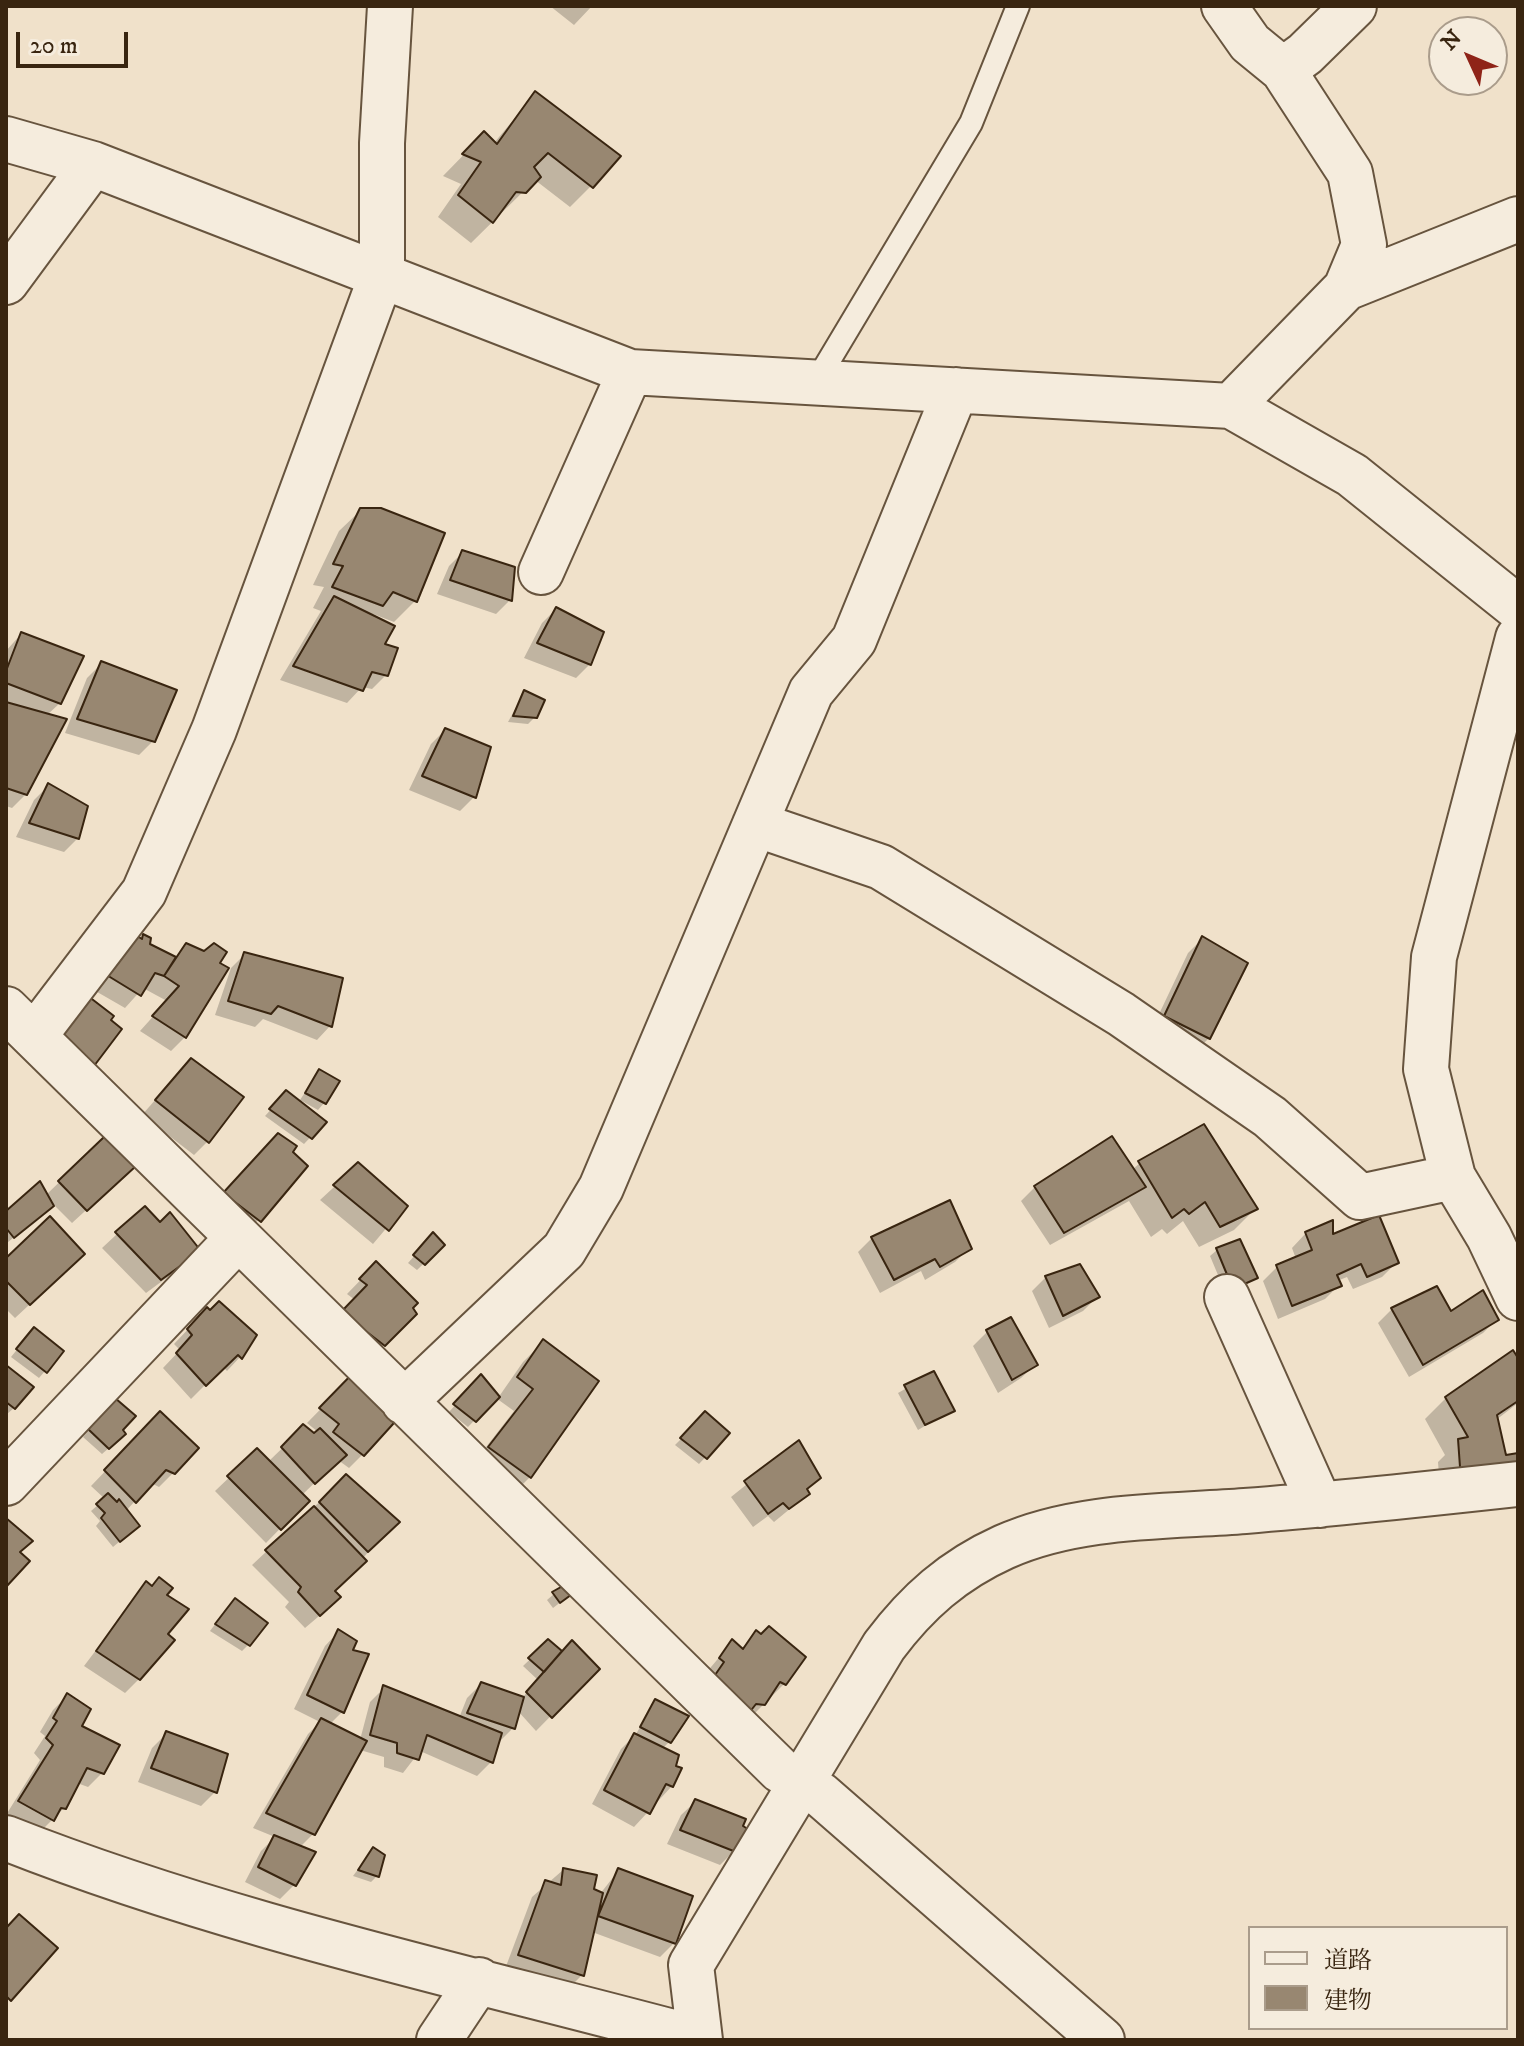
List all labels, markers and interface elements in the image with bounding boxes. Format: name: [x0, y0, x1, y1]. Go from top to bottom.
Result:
scale bar: [20, 16, 132, 66]
north arrow: [1428, 16, 1508, 96]
text: N: [1436, 24, 1468, 56]
text: 20 m: [30, 31, 78, 61]
legend: [1248, 1926, 1508, 2030]
text: 道路: [1324, 1946, 1372, 1976]
text: 建物: [1324, 1986, 1372, 2016]

